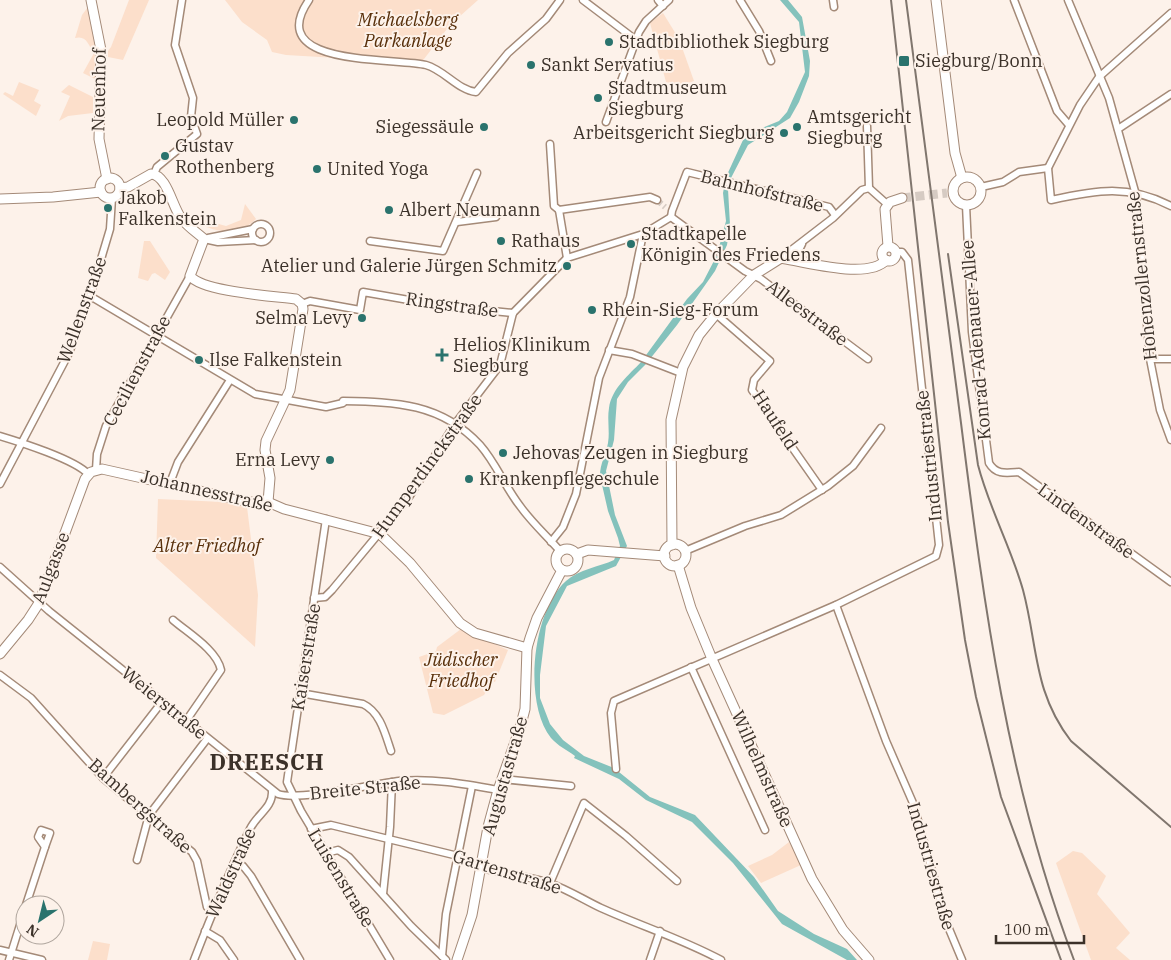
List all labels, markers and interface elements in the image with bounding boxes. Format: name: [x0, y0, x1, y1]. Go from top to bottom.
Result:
park label: Michaelsberg Parkanlage: [357, 8, 459, 52]
place label: Stadtbibliothek Siegburg: [619, 30, 829, 53]
marker: Stadtbibliothek Siegburg: [603, 36, 615, 48]
street label: Neuenhof: [86, 46, 111, 132]
place label: Siegburg/Bonn: [915, 49, 1043, 72]
place label: Sankt Servatius: [541, 53, 674, 76]
marker: Siegburg/Bonn: [897, 54, 911, 68]
marker: Sankt Servatius: [525, 59, 537, 71]
place label: Stadtmuseum Siegburg: [608, 76, 727, 120]
marker: Stadtmuseum Siegburg: [592, 92, 604, 104]
place label: Amtsgericht Siegburg: [807, 105, 911, 149]
place label: Leopold Müller: [156, 108, 284, 131]
marker: Leopold Müller: [288, 114, 300, 126]
place label: Siegessäule: [375, 115, 474, 138]
marker: Siegessäule: [478, 121, 490, 133]
place label: Arbeitsgericht Siegburg: [573, 121, 774, 144]
marker: Amtsgericht Siegburg: [791, 121, 803, 133]
marker: Arbeitsgericht Siegburg: [778, 127, 790, 139]
place label: Gustav Rothenberg: [175, 134, 274, 178]
marker: Gustav Rothenberg: [159, 150, 171, 162]
place label: United Yoga: [327, 157, 429, 180]
marker: United Yoga: [311, 163, 323, 175]
street label: Bahnhofstraße: [698, 164, 826, 217]
place label: Jakob Falkenstein: [118, 186, 217, 230]
street label: Hohenzollernstraße: [1121, 190, 1162, 362]
place label: Albert Neumann: [399, 198, 541, 221]
marker: Jakob Falkenstein: [102, 202, 114, 214]
marker: Albert Neumann: [383, 204, 395, 216]
place label: Stadtkapelle Königin des Friedens: [641, 222, 820, 266]
place label: Rathaus: [511, 229, 580, 252]
marker: Rathaus: [495, 235, 507, 247]
marker: Stadtkapelle Königin des Friedens: [625, 238, 637, 250]
street label: Konrad-Adenauer-Allee: [955, 239, 996, 441]
street label: Wellenstraße: [52, 253, 112, 366]
place label: Atelier und Galerie Jürgen Schmitz: [261, 254, 557, 277]
marker: Atelier und Galerie Jürgen Schmitz: [561, 260, 573, 272]
street label: Alleestraße: [762, 274, 853, 351]
street label: Ringstraße: [404, 287, 500, 322]
place label: Rhein-Sieg-Forum: [602, 298, 759, 321]
marker: Rhein-Sieg-Forum: [586, 304, 598, 316]
place label: Selma Levy: [255, 306, 352, 329]
street label: Cecilienstraße: [98, 311, 175, 430]
marker: Selma Levy: [356, 312, 368, 324]
place label: Helios Klinikum Siegburg: [453, 333, 591, 377]
place label: Ilse Falkenstein: [209, 348, 342, 371]
marker: Helios Klinikum Siegburg: [435, 348, 449, 362]
marker: Ilse Falkenstein: [193, 354, 205, 366]
street label: Haufeld: [748, 385, 803, 454]
street label: Humperdinckstraße: [366, 389, 487, 543]
street label: Industriestraße: [910, 389, 947, 523]
place label: Jehovas Zeugen in Siegburg: [513, 441, 748, 464]
marker: Jehovas Zeugen in Siegburg: [497, 447, 509, 459]
place label: Erna Levy: [235, 448, 320, 471]
marker: Erna Levy: [324, 454, 336, 466]
street label: Johannesstraße: [139, 464, 275, 517]
place label: Krankenpflegeschule: [479, 467, 659, 490]
marker: Krankenpflegeschule: [463, 473, 475, 485]
street label: Lindenstraße: [1033, 478, 1139, 563]
street label: Aulgasse: [26, 529, 75, 607]
park label: Alter Friedhof: [152, 534, 264, 557]
street label: Kaiserstraße: [286, 602, 325, 712]
park label: Jüdischer Friedhof: [423, 648, 499, 692]
street label: Weierstraße: [117, 661, 212, 744]
street label: Wilhelmstraße: [726, 707, 799, 831]
street label: Augustastraße: [477, 714, 533, 838]
district label: DREESCH: [209, 747, 325, 776]
street label: Bambergstraße: [84, 753, 197, 858]
street label: Breite Straße: [308, 770, 422, 805]
street label: Industriestraße: [902, 799, 961, 933]
street label: Waldstraße: [200, 824, 261, 922]
street label: Luisenstraße: [303, 824, 380, 931]
street label: Gartenstraße: [450, 844, 564, 899]
north arrow: [15, 895, 65, 945]
scale bar: [996, 912, 1084, 944]
text: N: [23, 920, 42, 941]
text: 100 m: [1004, 920, 1049, 939]

